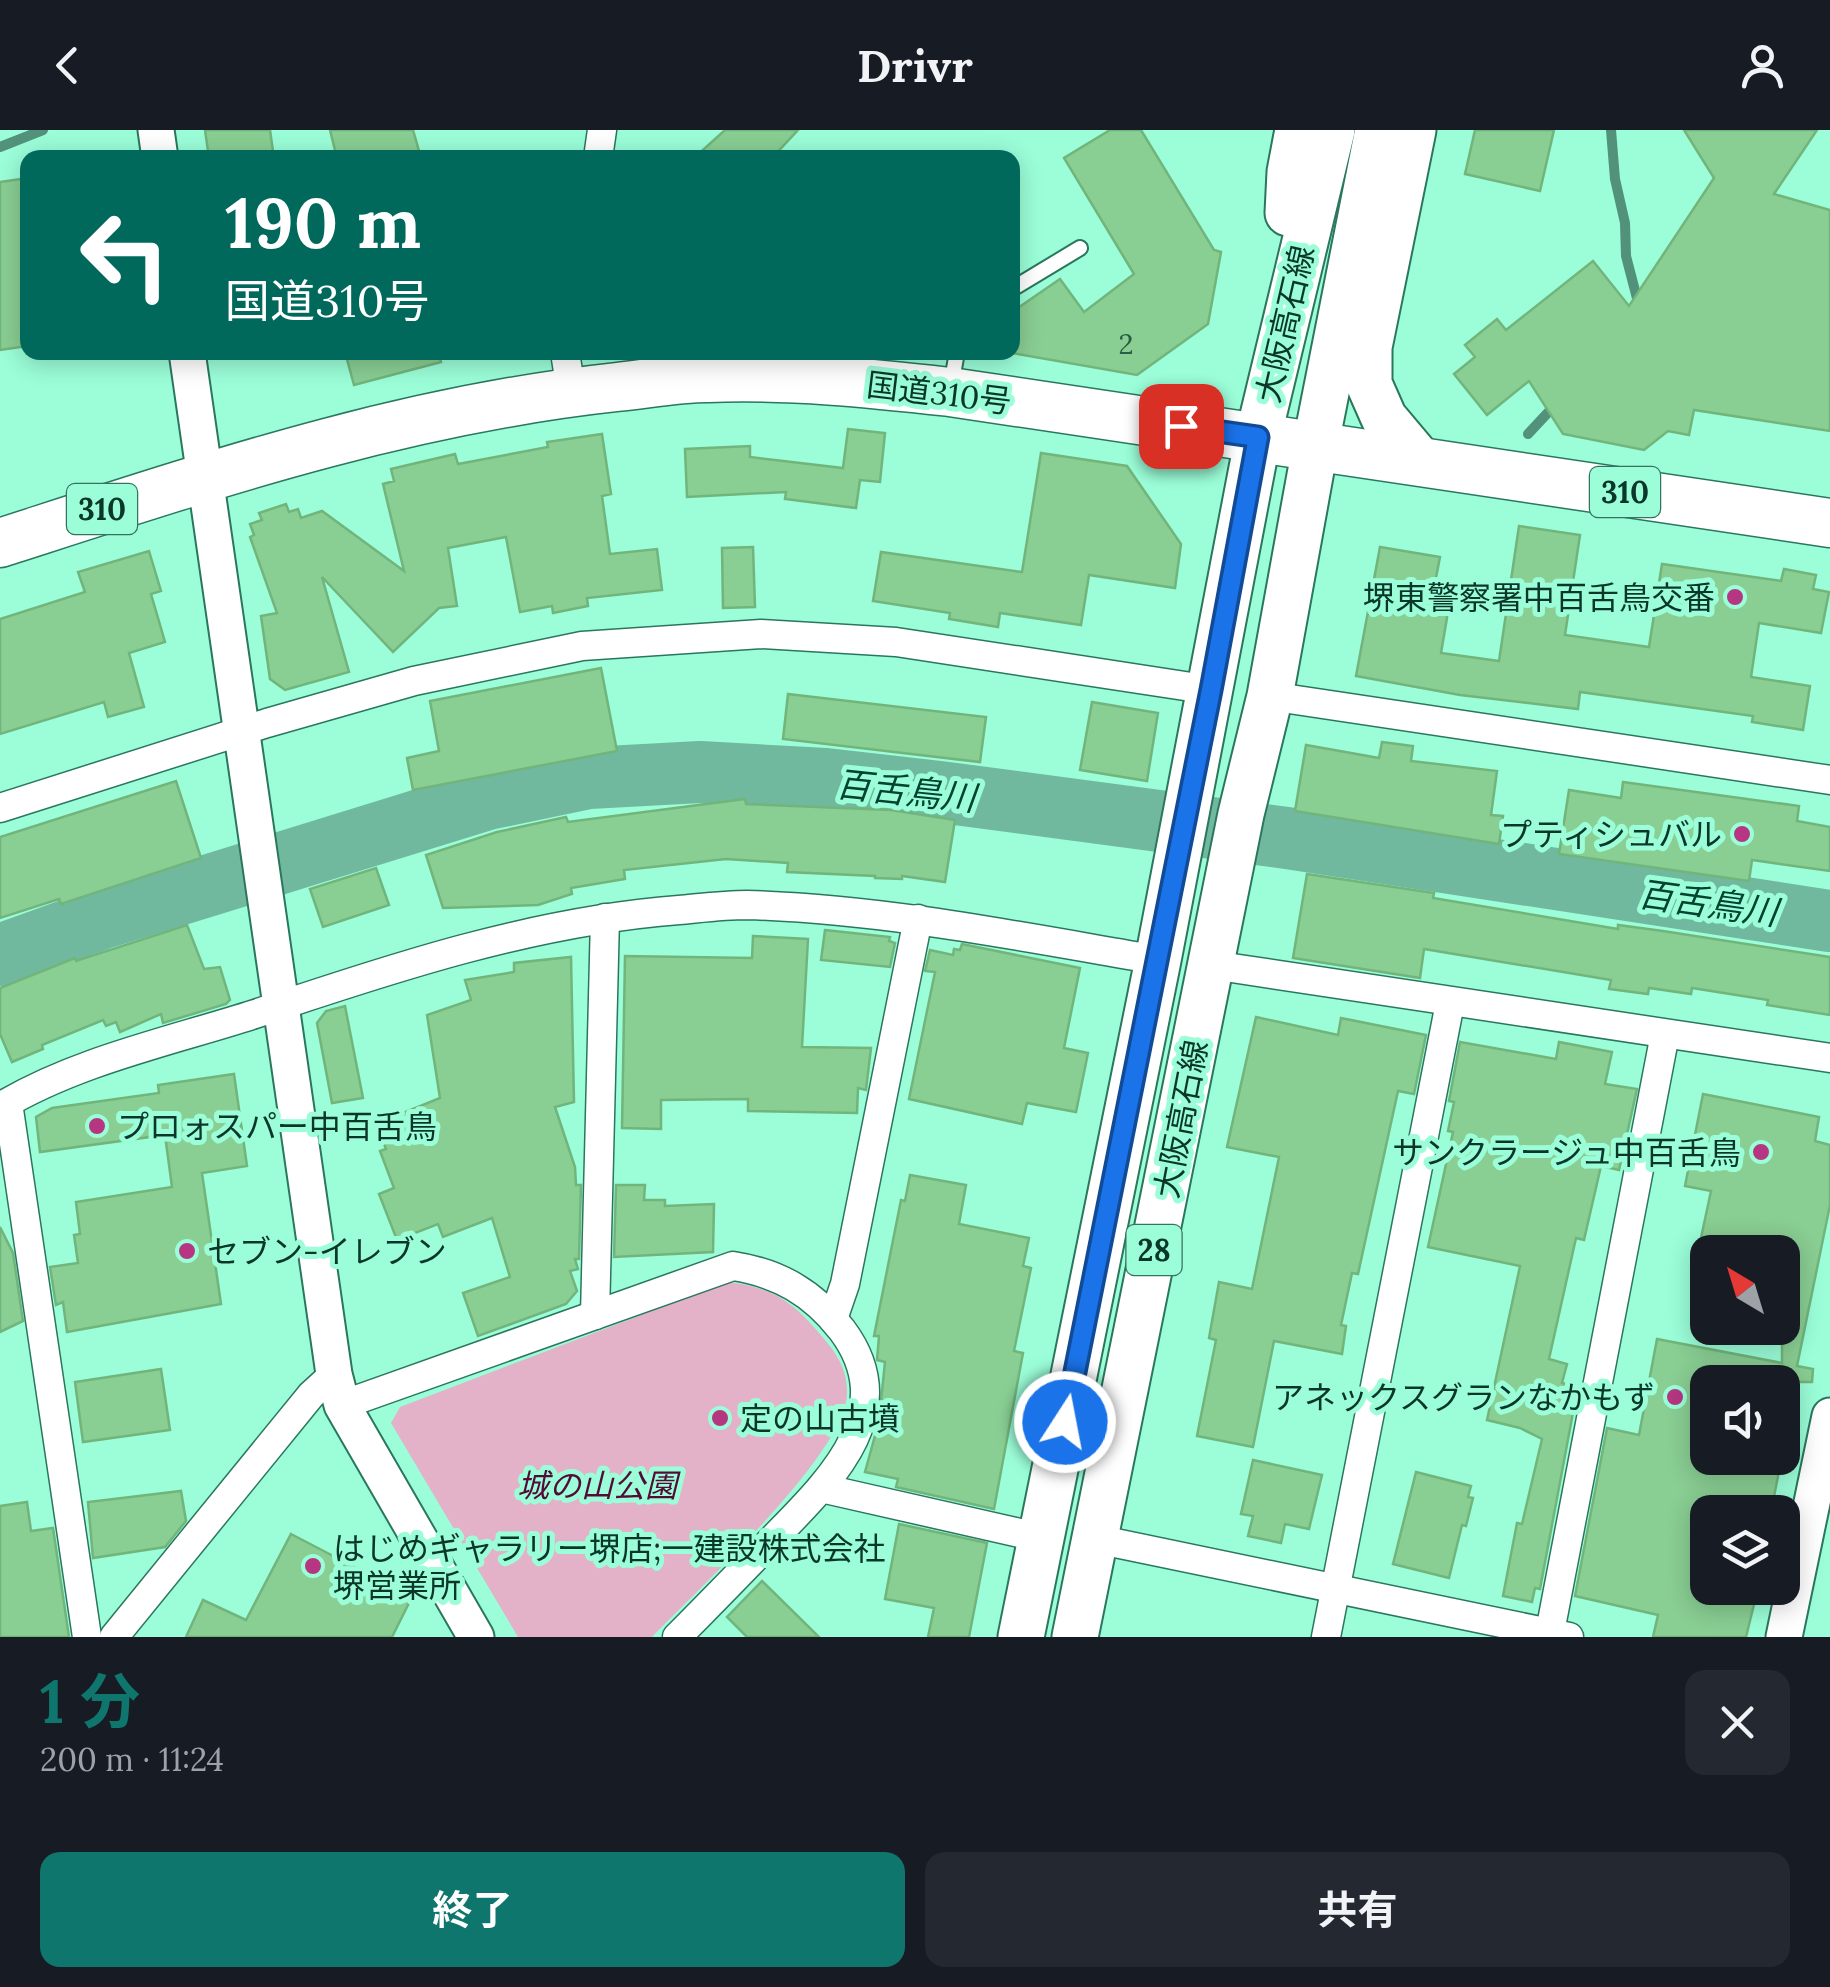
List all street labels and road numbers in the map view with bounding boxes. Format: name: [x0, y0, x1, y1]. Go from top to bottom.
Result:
street label: 大阪高石線: [1247, 241, 1323, 407]
street label: 国道310号: [864, 364, 1014, 422]
road number: 310: [1590, 467, 1660, 517]
road number: 310: [67, 484, 137, 534]
street label: 大阪高石線: [1146, 1037, 1216, 1201]
road number: 28: [1126, 1225, 1182, 1275]

